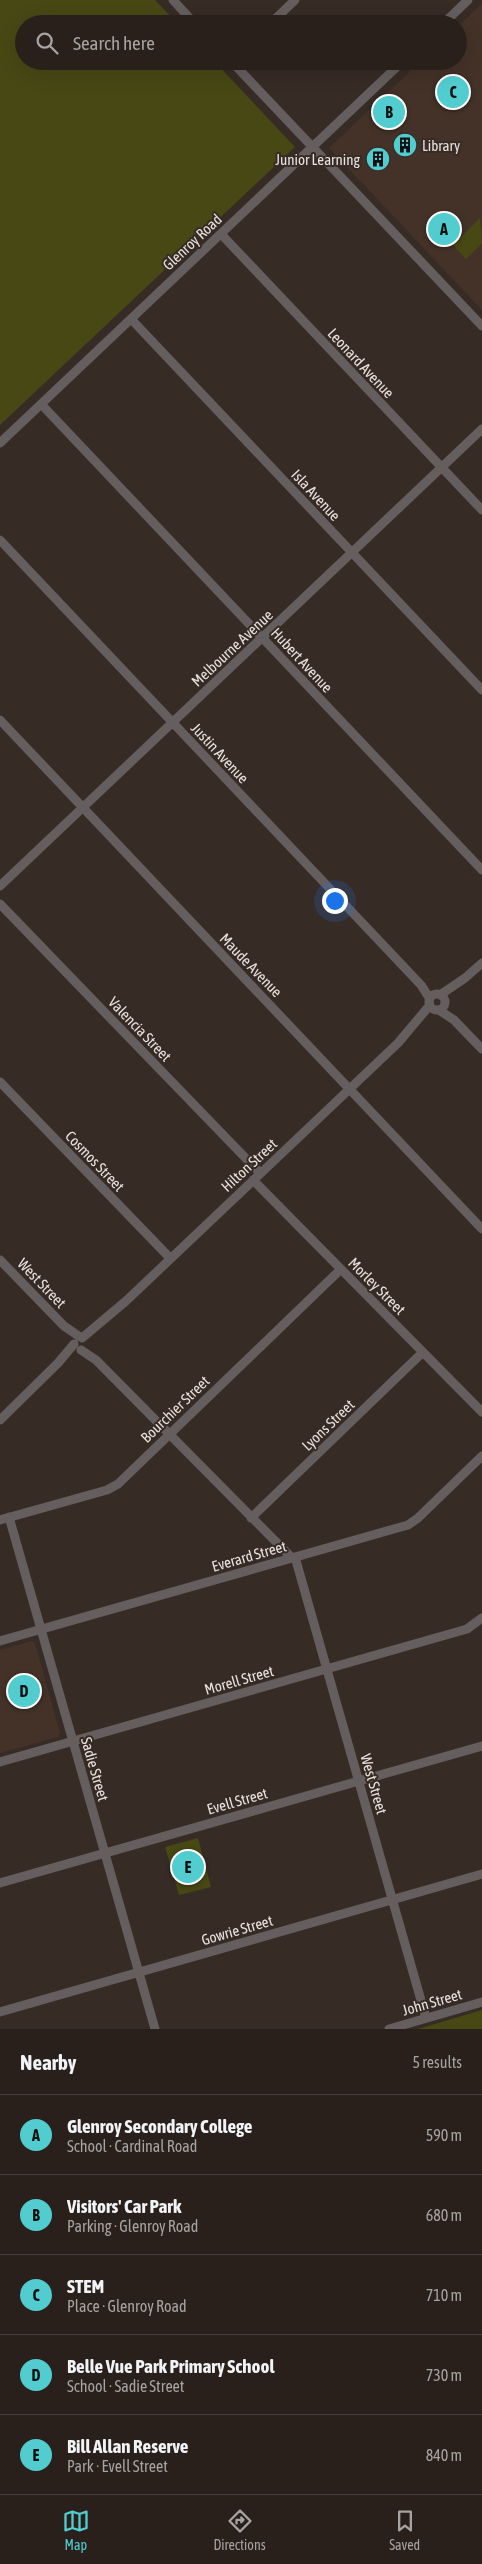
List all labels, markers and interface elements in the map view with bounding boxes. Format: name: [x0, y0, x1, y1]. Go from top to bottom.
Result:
search box: [15, 15, 467, 70]
icon: search: [33, 29, 61, 57]
text: Search here: [73, 32, 155, 54]
pin: C: [437, 73, 469, 111]
pin: B: [373, 93, 405, 131]
building icon: Library: [392, 132, 418, 158]
place label: Library: [422, 137, 460, 154]
building icon: Junior Learning: [365, 146, 391, 172]
place label: Junior Learning: [275, 151, 361, 168]
pin: A: [428, 210, 460, 248]
street label: Glenroy Road: [159, 211, 225, 273]
street label: Leonard Avenue: [324, 325, 398, 401]
street label: Isla Avenue: [288, 466, 344, 524]
street label: Melbourne Avenue: [188, 606, 276, 690]
street label: Hubert Avenue: [268, 624, 336, 696]
street label: Justin Avenue: [188, 719, 252, 787]
your location: [322, 888, 348, 914]
street label: Maude Avenue: [216, 930, 286, 1000]
street label: Valencia Street: [105, 993, 175, 1065]
street label: Cosmos Street: [62, 1127, 128, 1195]
street label: Hilton Street: [218, 1135, 280, 1195]
street label: Morley Street: [345, 1254, 409, 1318]
street label: West Street: [14, 1255, 70, 1311]
street label: Bourchier Street: [137, 1372, 213, 1446]
street label: Lyons Street: [298, 1396, 358, 1454]
street label: Everard Street: [210, 1537, 288, 1575]
street label: Morell Street: [202, 1662, 276, 1698]
pin: D: [8, 1672, 40, 1710]
street label: Sadie Street: [78, 1735, 112, 1803]
street label: West Street: [357, 1752, 391, 1816]
street label: Evell Street: [205, 1784, 269, 1818]
pin: E: [172, 1848, 204, 1886]
street label: Gowrie Street: [199, 1912, 275, 1948]
street label: John Street: [400, 1985, 464, 2019]
text: Nearby: [20, 2050, 76, 2074]
text: 5 results: [412, 2053, 462, 2071]
text: Glenroy Secondary College: [67, 2115, 253, 2137]
text: A: [32, 2126, 40, 2144]
text: 590 m: [426, 2126, 462, 2144]
text: School · Cardinal Road: [67, 2137, 197, 2155]
text: Visitors' Car Park: [67, 2195, 181, 2217]
text: B: [32, 2206, 40, 2224]
text: 680 m: [426, 2206, 462, 2224]
text: Parking · Glenroy Road: [67, 2217, 198, 2235]
text: STEM: [67, 2275, 104, 2297]
text: C: [32, 2286, 40, 2304]
text: 710 m: [426, 2286, 462, 2304]
text: Place · Glenroy Road: [67, 2297, 187, 2315]
text: Belle Vue Park Primary School: [67, 2355, 274, 2377]
text: D: [32, 2366, 40, 2384]
text: 730 m: [426, 2366, 462, 2384]
text: School · Sadie Street: [67, 2377, 184, 2395]
text: Bill Allan Reserve: [67, 2435, 188, 2457]
text: E: [33, 2446, 39, 2464]
text: 840 m: [426, 2446, 462, 2464]
text: Park · Evell Street: [67, 2457, 168, 2475]
tab: Map: [62, 2507, 90, 2553]
tab: Directions: [213, 2507, 266, 2553]
tab: Saved: [389, 2507, 420, 2553]

